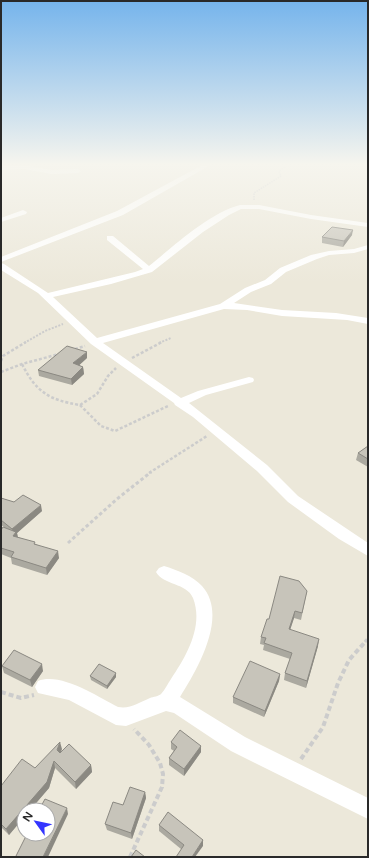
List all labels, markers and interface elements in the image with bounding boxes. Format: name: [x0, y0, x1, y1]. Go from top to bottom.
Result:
north arrow: [16, 802, 56, 842]
text: N: [20, 810, 36, 824]

